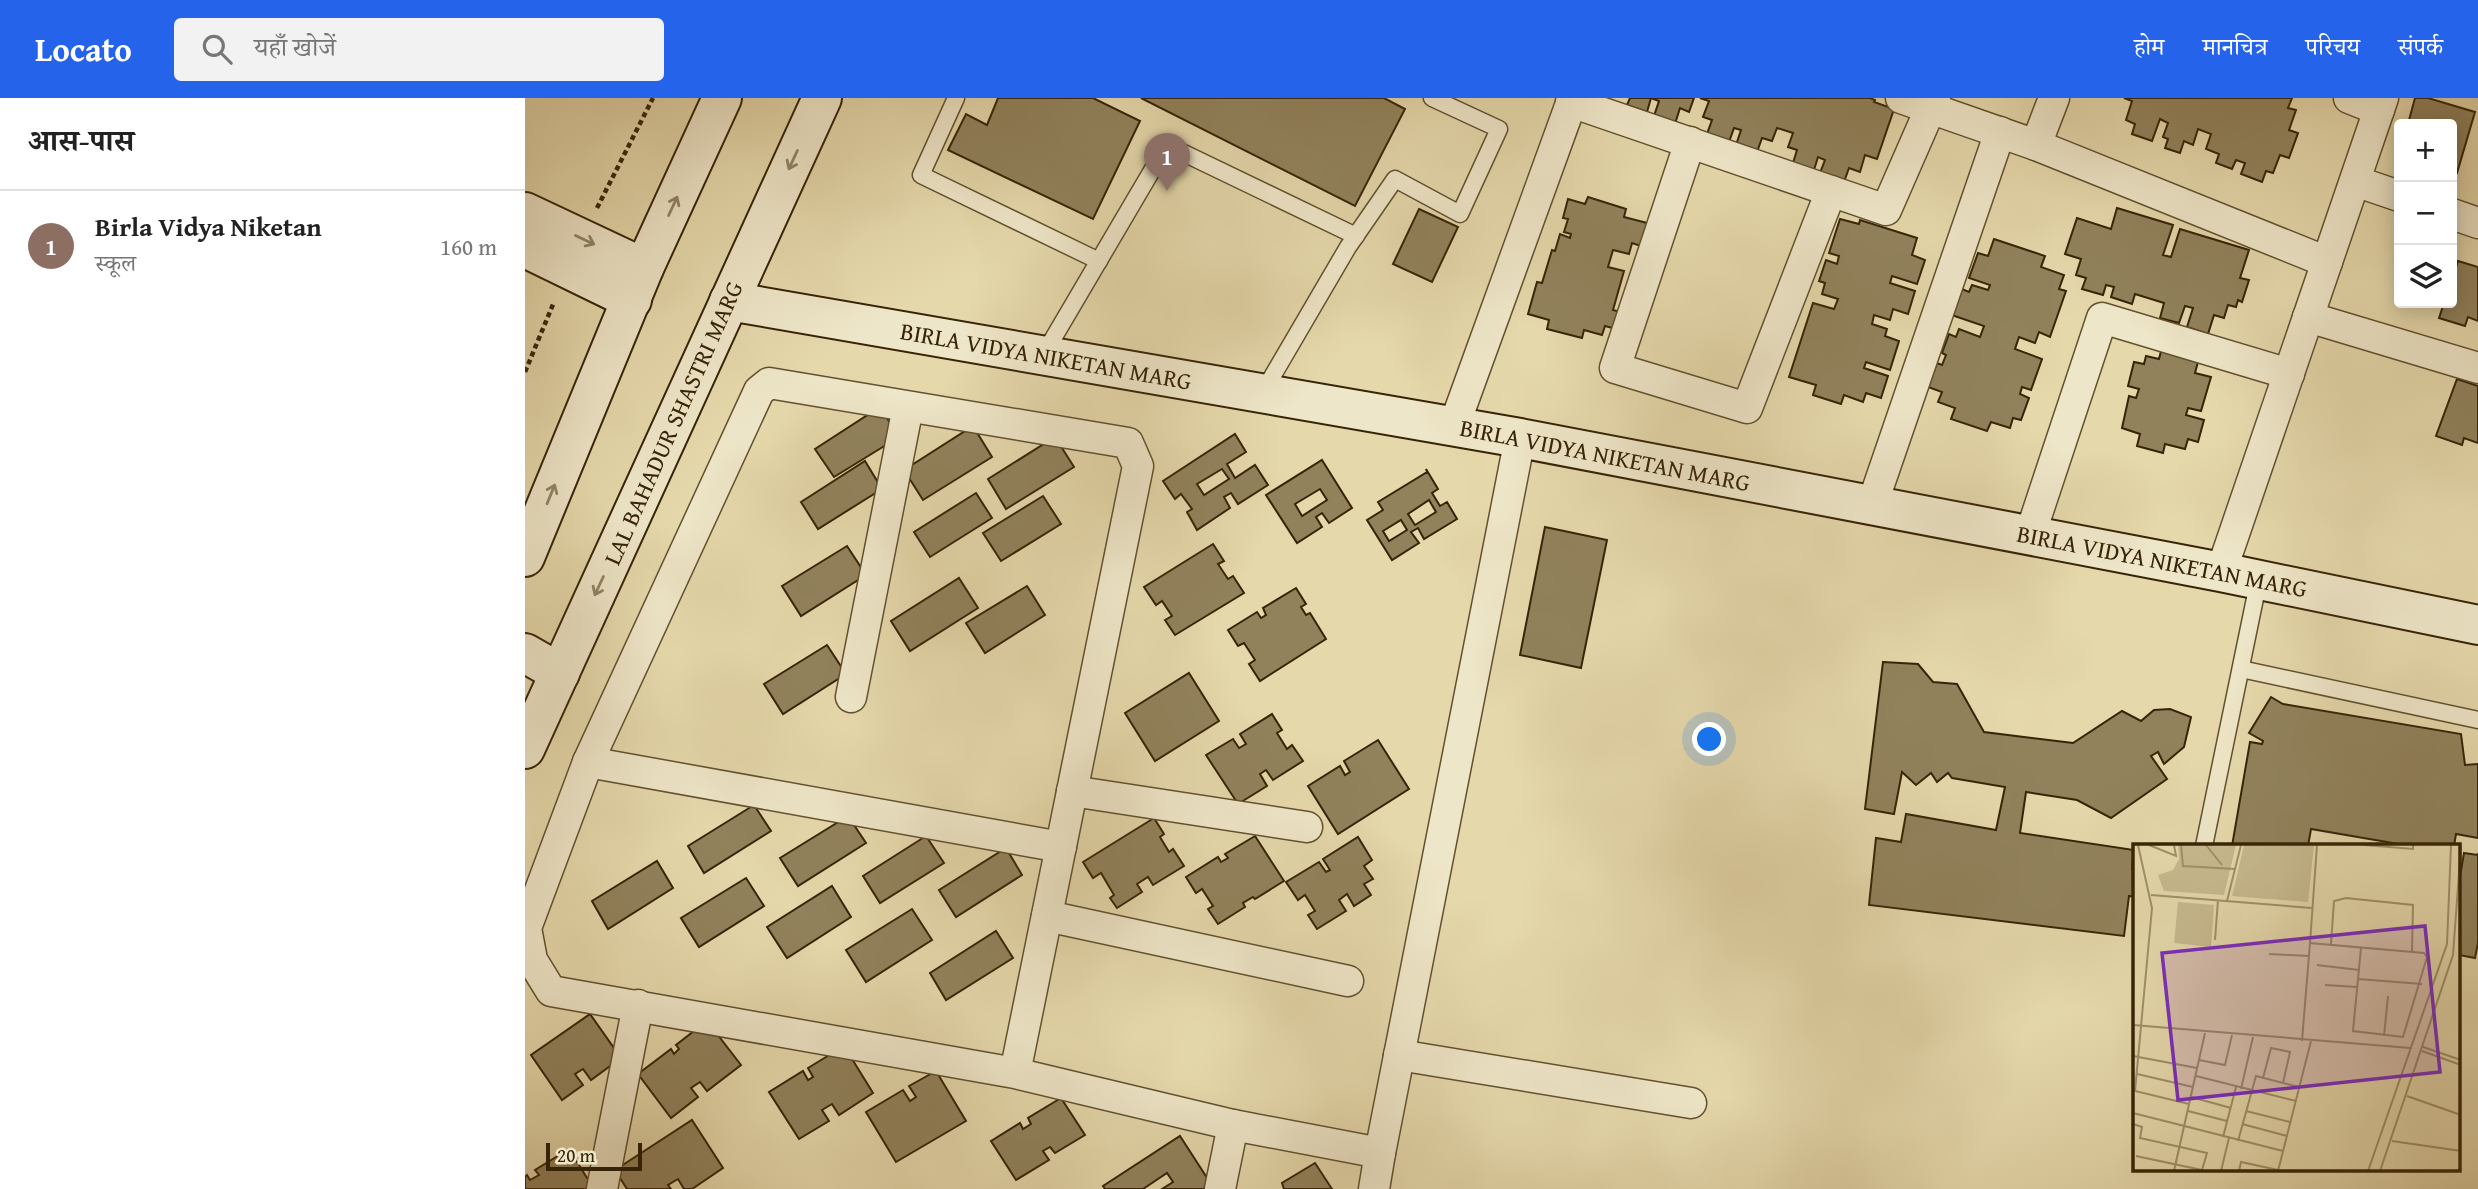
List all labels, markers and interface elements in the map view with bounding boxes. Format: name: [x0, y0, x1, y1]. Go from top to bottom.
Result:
search box: [174, 18, 664, 81]
text: Locato: [35, 25, 132, 73]
text: यहाँ खोजें: [254, 27, 336, 66]
text: होम: [2134, 29, 2164, 64]
text: मानचित्र: [2202, 29, 2268, 64]
text: परिचय: [2306, 29, 2360, 64]
text: संपर्क: [2398, 29, 2443, 64]
icon: search: [198, 30, 236, 68]
text: आस-पास: [28, 118, 134, 162]
map controls: [2394, 119, 2457, 308]
button: +: [2394, 119, 2457, 182]
pin: 1: [1144, 133, 1190, 191]
one-way arrow: [786, 149, 799, 170]
button: −: [2394, 182, 2457, 245]
one-way arrow: [667, 196, 680, 217]
text: Birla Vidya Niketan: [95, 207, 322, 246]
text: 1: [45, 230, 57, 263]
text: 160 m: [440, 230, 497, 263]
one-way arrow: [574, 233, 595, 247]
button: layers: [2394, 245, 2457, 308]
text: स्कूल: [95, 246, 136, 279]
street label: LAL BAHADUR SHASTRI MARG: [594, 275, 752, 571]
street label: BIRLA VIDYA NIKETAN MARG: [898, 313, 1194, 399]
street label: BIRLA VIDYA NIKETAN MARG: [1457, 410, 1753, 500]
one-way arrow: [545, 483, 558, 505]
street label: BIRLA VIDYA NIKETAN MARG: [2014, 516, 2310, 606]
one-way arrow: [592, 575, 605, 596]
your location: [1692, 722, 1726, 756]
inset map: [2133, 844, 2461, 1172]
scale bar: [546, 1140, 642, 1172]
text: 20 m: [557, 1141, 595, 1169]

